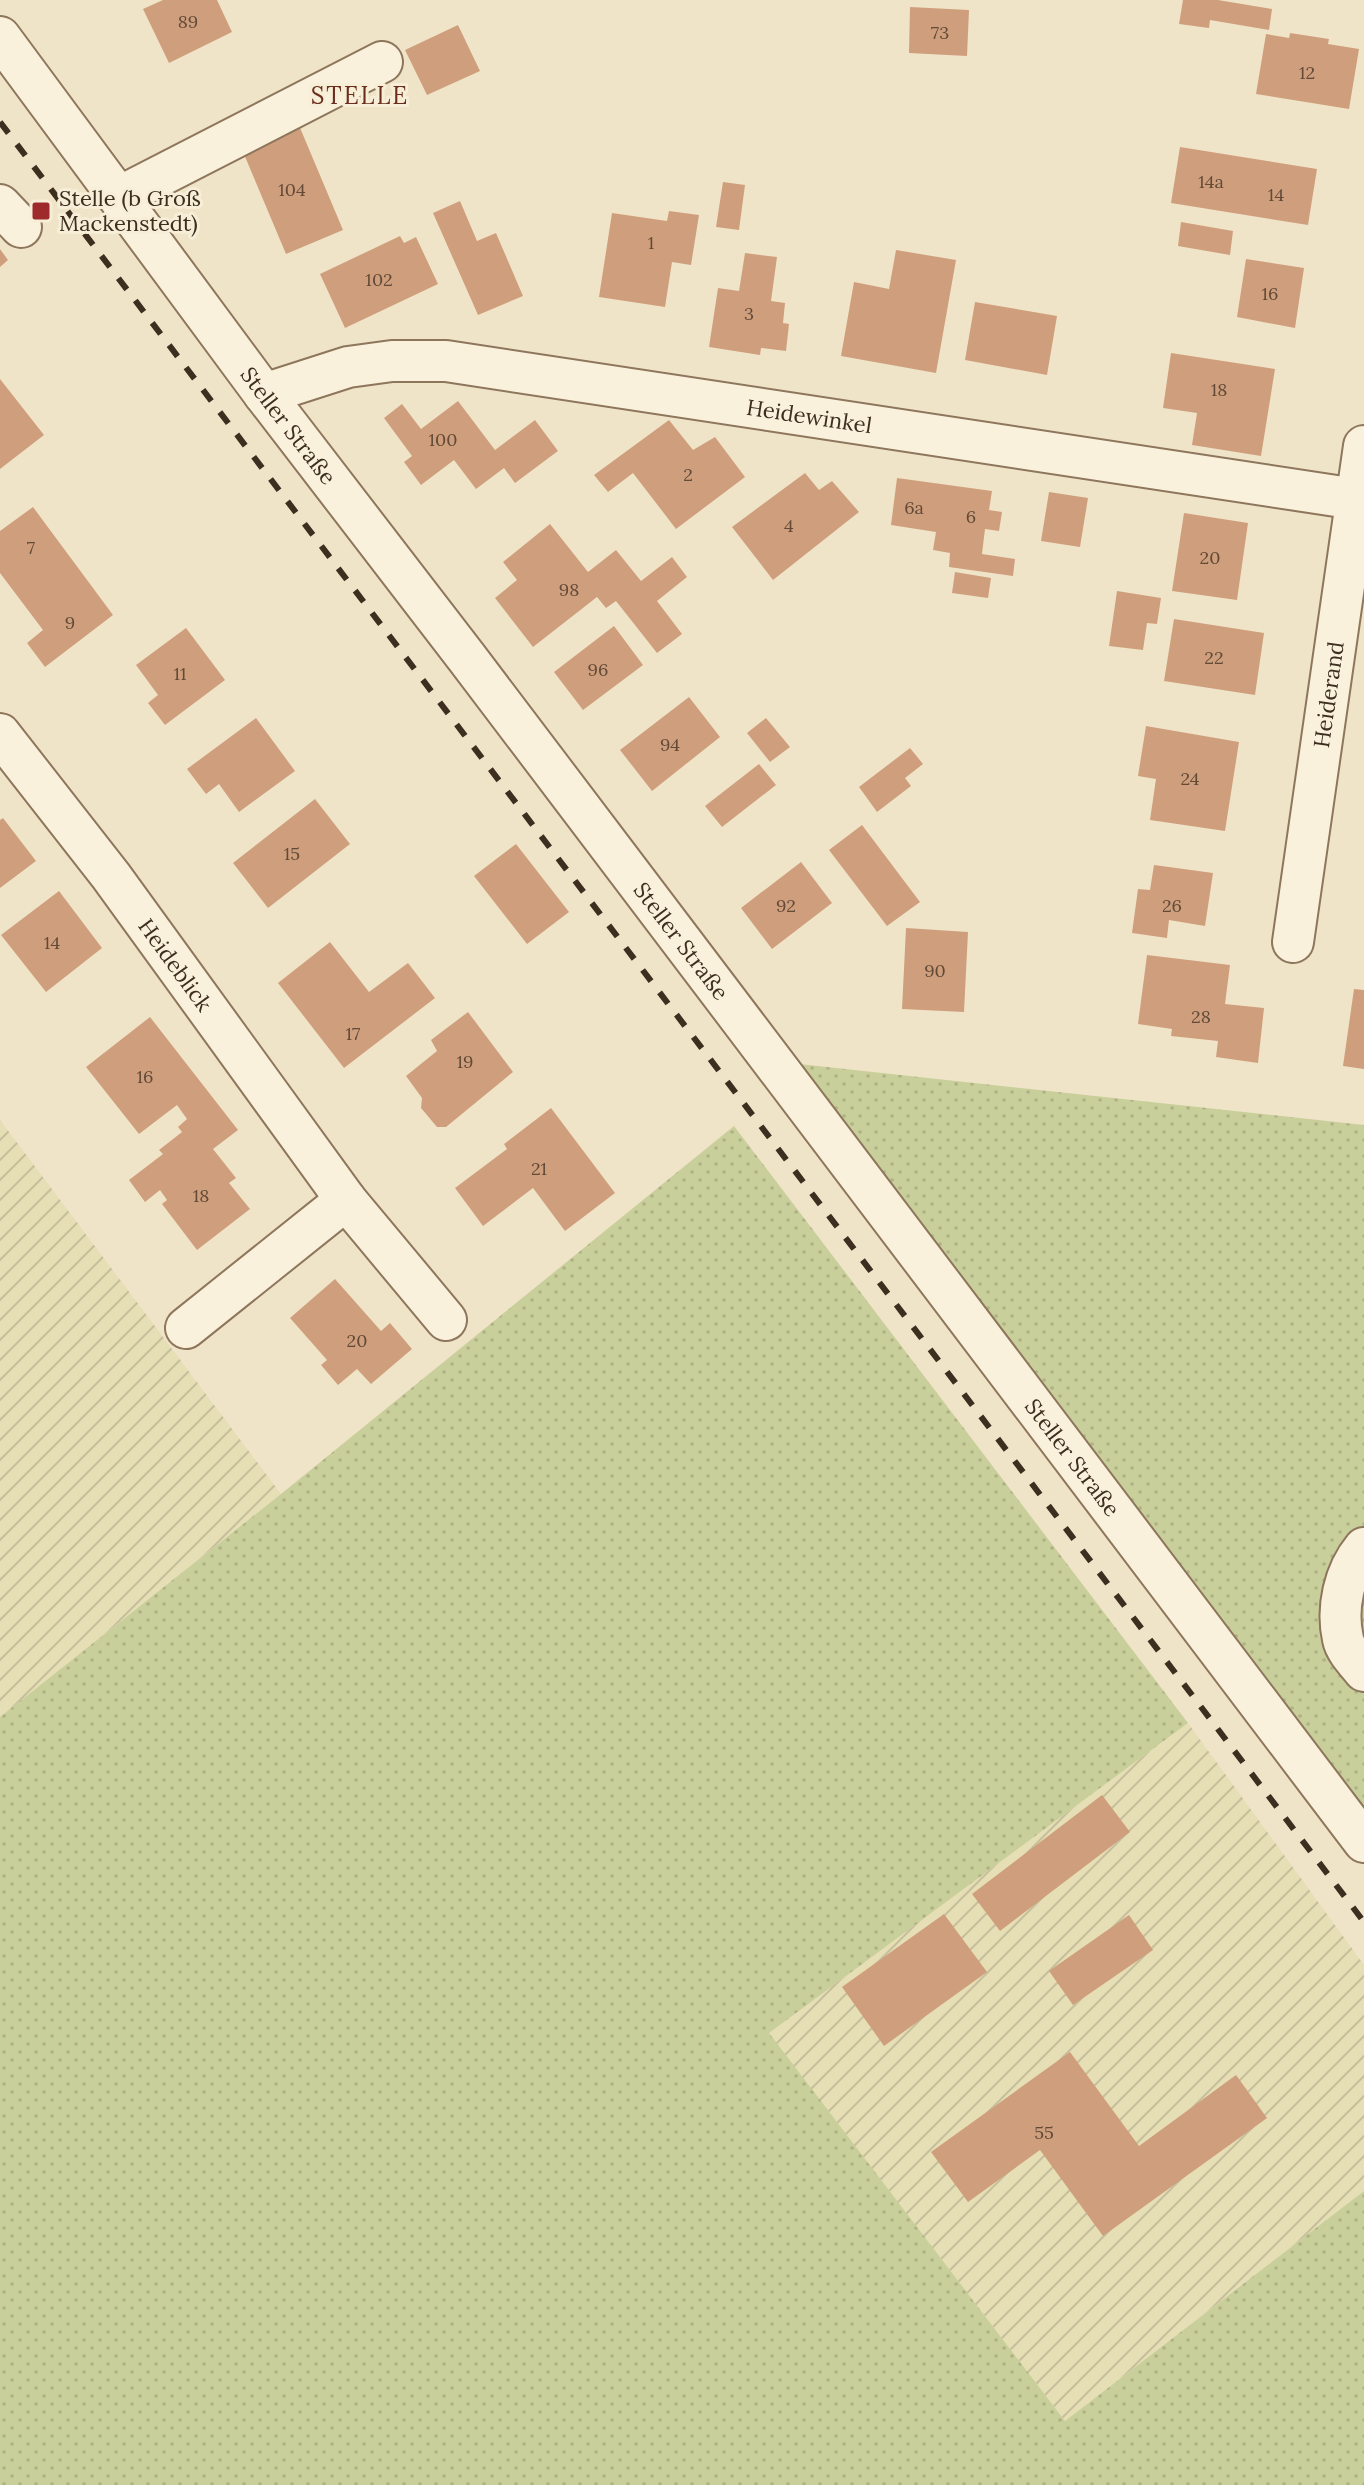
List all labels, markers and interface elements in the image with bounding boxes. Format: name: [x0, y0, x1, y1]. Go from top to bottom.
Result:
house number: 89: [178, 10, 198, 33]
house number: 73: [931, 21, 949, 44]
house number: 12: [1299, 61, 1315, 84]
district label: STELLE: [311, 80, 409, 111]
house number: 14a: [1198, 170, 1224, 193]
house number: 104: [278, 178, 306, 201]
house number: 14: [1268, 183, 1284, 206]
place label: Stelle (b Groß Mackenstedt): [59, 184, 201, 237]
marker: Stelle (b Groß Mackenstedt): [30, 200, 52, 222]
house number: 1: [648, 231, 654, 254]
house number: 102: [365, 268, 393, 291]
house number: 16: [1262, 282, 1278, 305]
house number: 3: [744, 302, 754, 325]
street label: Steller Straße: [235, 361, 342, 490]
house number: 18: [1211, 378, 1227, 401]
street label: Heidewinkel: [745, 393, 874, 439]
house number: 100: [429, 428, 457, 451]
house number: 2: [683, 463, 693, 486]
house number: 6a: [904, 496, 924, 519]
house number: 6: [966, 505, 976, 528]
house number: 4: [784, 514, 794, 537]
house number: 7: [27, 536, 35, 559]
house number: 20: [1200, 546, 1220, 569]
house number: 98: [559, 578, 579, 601]
house number: 9: [65, 611, 75, 634]
street label: Heiderand: [1307, 640, 1350, 750]
house number: 22: [1204, 646, 1224, 669]
house number: 96: [588, 658, 608, 681]
house number: 11: [173, 662, 187, 685]
house number: 94: [660, 733, 680, 756]
house number: 24: [1180, 767, 1200, 790]
house number: 15: [284, 842, 300, 865]
street label: Steller Straße: [628, 876, 735, 1005]
house number: 92: [776, 894, 796, 917]
house number: 26: [1162, 894, 1182, 917]
street label: Heideblick: [132, 913, 219, 1017]
house number: 14: [44, 931, 60, 954]
house number: 90: [924, 959, 946, 982]
house number: 28: [1191, 1005, 1211, 1028]
house number: 17: [346, 1022, 360, 1045]
house number: 19: [457, 1050, 473, 1073]
house number: 16: [137, 1065, 153, 1088]
house number: 21: [531, 1157, 547, 1180]
house number: 18: [193, 1184, 209, 1207]
house number: 20: [347, 1329, 367, 1352]
street label: Steller Straße: [1019, 1393, 1126, 1522]
house number: 55: [1034, 2121, 1054, 2144]

